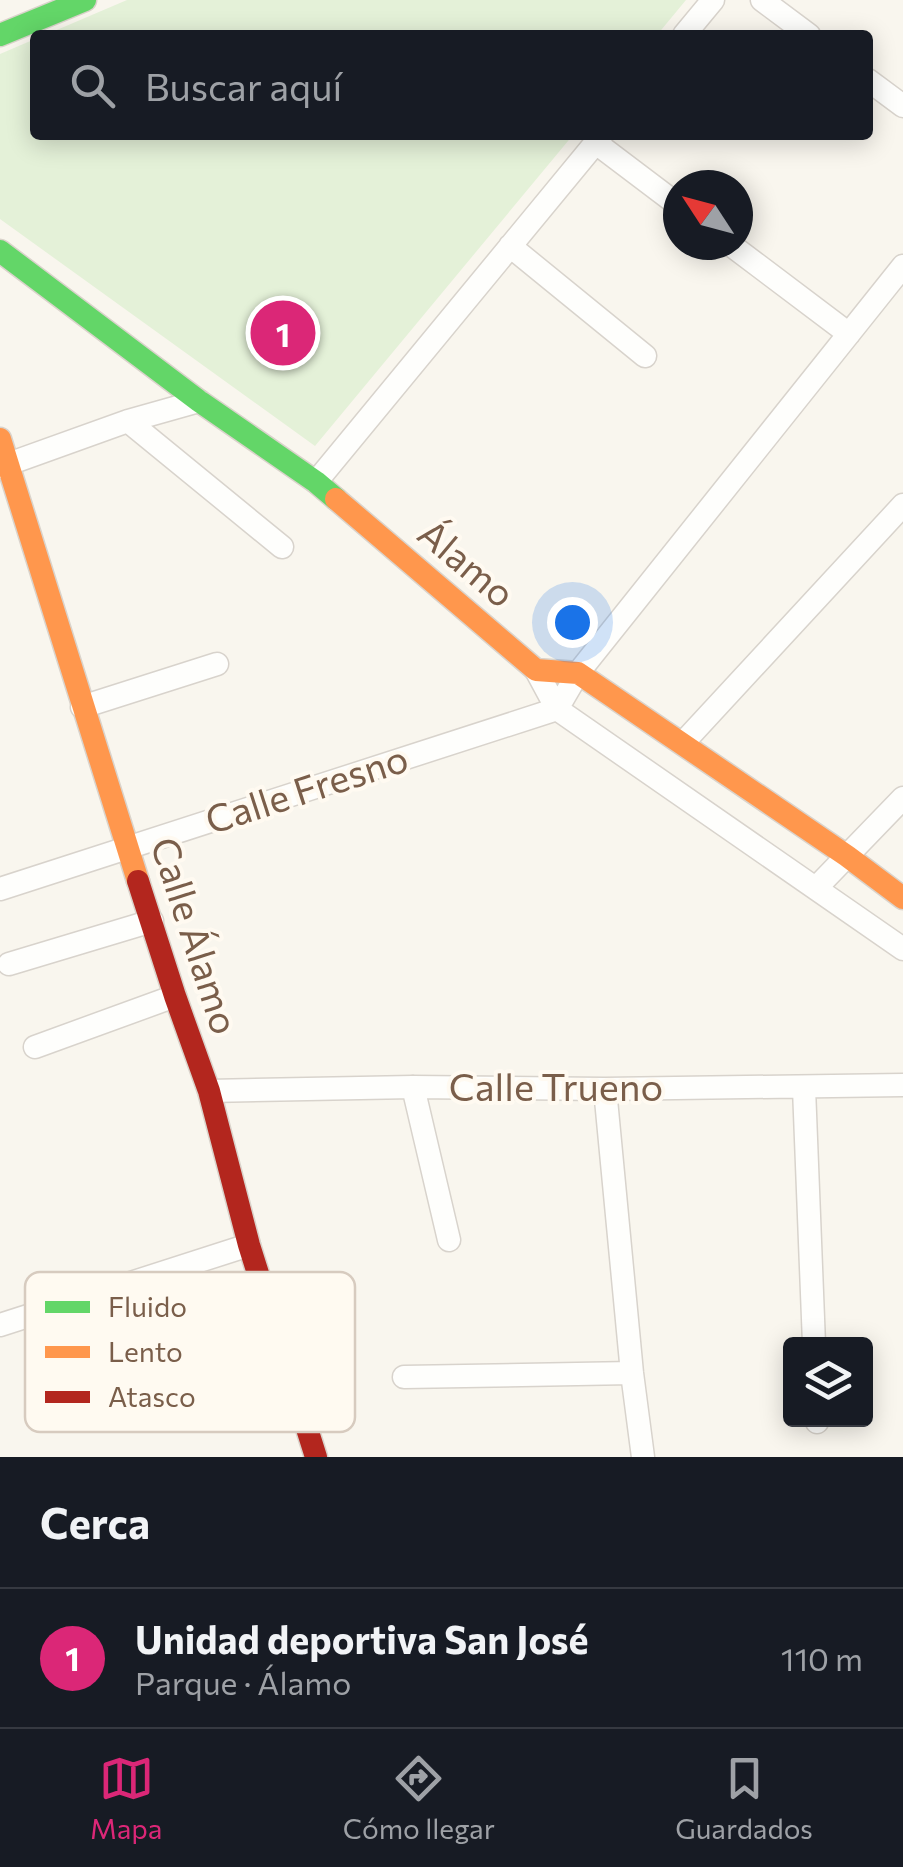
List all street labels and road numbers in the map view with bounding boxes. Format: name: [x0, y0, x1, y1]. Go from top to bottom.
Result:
street label: Álamo: [410, 508, 525, 616]
street label: Calle Fresno: [199, 733, 413, 842]
street label: Calle Álamo: [142, 831, 250, 1040]
street label: Calle Trueno: [449, 1062, 663, 1109]

